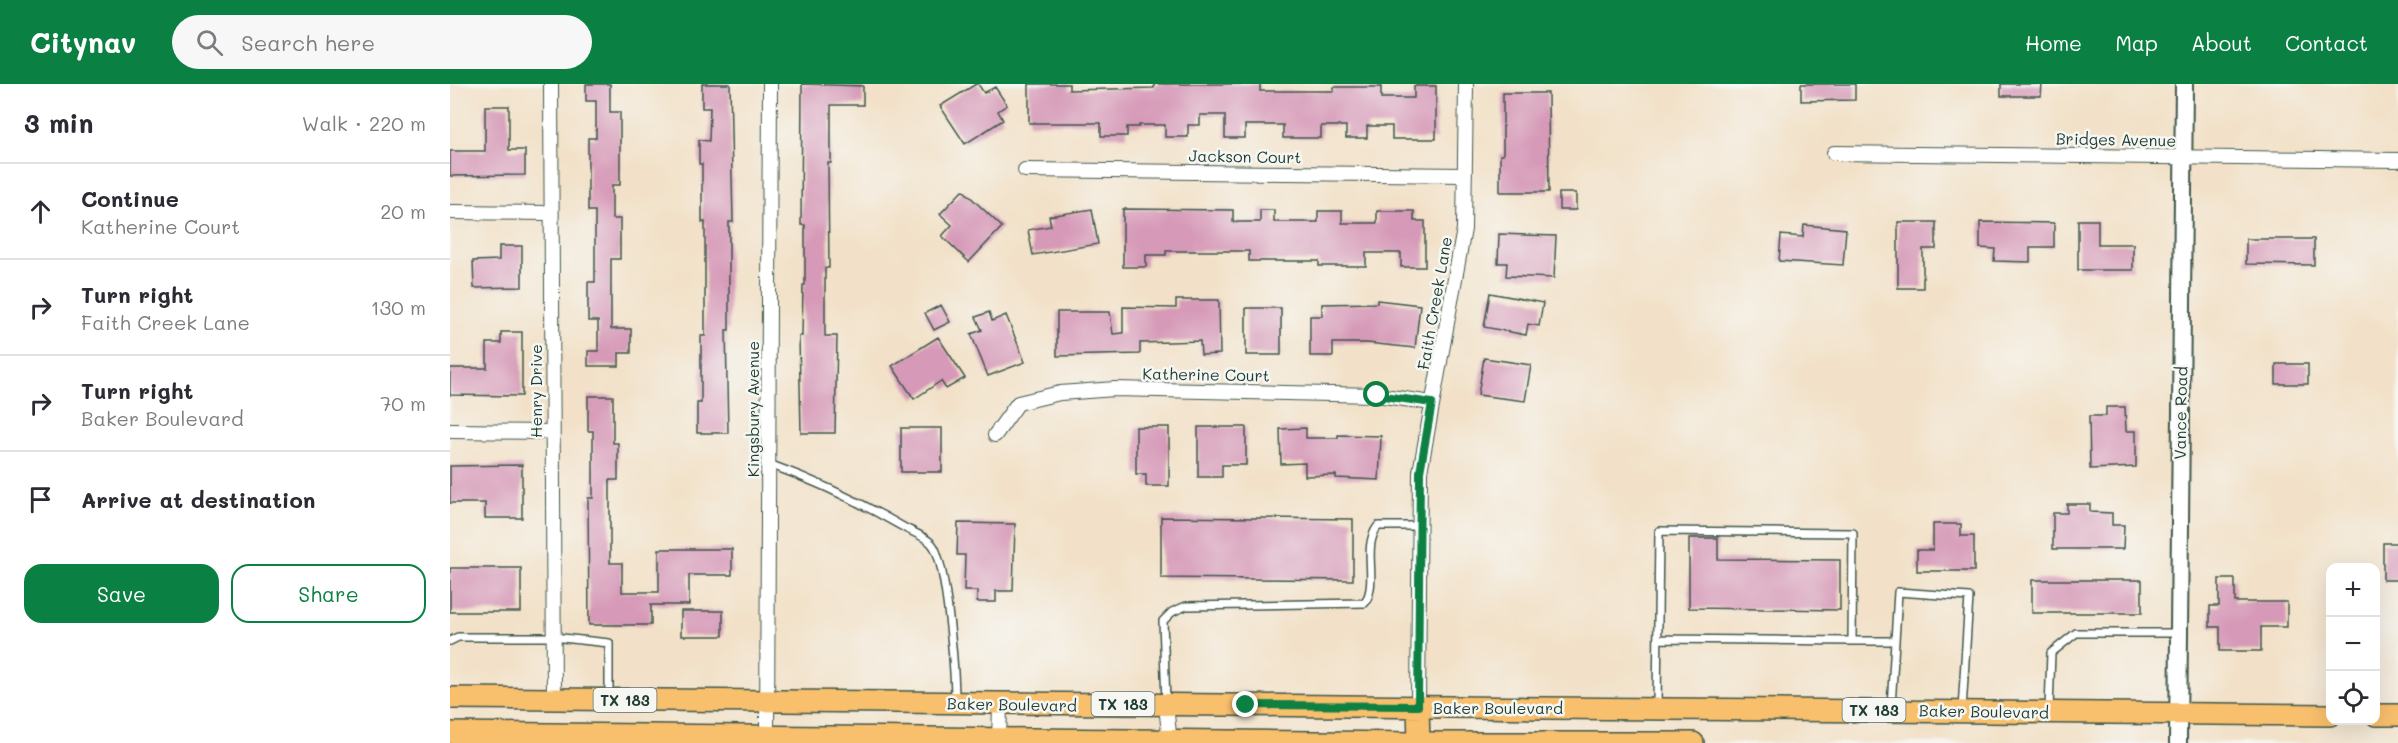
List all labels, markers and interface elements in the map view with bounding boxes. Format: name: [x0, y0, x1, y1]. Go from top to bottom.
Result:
search box: [172, 15, 592, 69]
text: Citynav: [30, 24, 136, 60]
icon: search: [193, 26, 226, 59]
text: Search here: [241, 28, 375, 57]
text: Home: [2025, 29, 2082, 56]
text: Map: [2115, 29, 2158, 56]
text: About: [2191, 29, 2252, 56]
text: Contact: [2285, 29, 2368, 56]
text: 3 min: [24, 106, 93, 140]
text: Walk · 220 m: [302, 110, 426, 136]
street label: Bridges Avenue: [2056, 127, 2176, 151]
street label: Jackson Court: [1189, 145, 1301, 167]
text: Continue: [81, 184, 179, 213]
icon: ahead: [24, 195, 57, 228]
text: 20 m: [380, 198, 426, 224]
text: Katherine Court: [81, 213, 240, 239]
street label: Faith Creek Lane: [1412, 235, 1456, 371]
text: Turn right: [81, 280, 193, 309]
icon: right: [24, 291, 57, 324]
text: 130 m: [371, 294, 426, 320]
text: Faith Creek Lane: [81, 309, 250, 335]
street label: Kingsbury Avenue: [742, 341, 763, 477]
street label: Henry Drive: [525, 344, 546, 438]
street label: Katherine Court: [1142, 362, 1270, 386]
street label: Vance Road: [2169, 366, 2191, 460]
text: Turn right: [81, 376, 193, 405]
route start: [1363, 381, 1389, 407]
icon: right: [24, 387, 57, 420]
text: 70 m: [380, 390, 426, 416]
text: Baker Boulevard: [81, 405, 244, 431]
icon: arrive: [24, 483, 57, 516]
text: Arrive at destination: [81, 485, 316, 514]
map controls: [2326, 563, 2380, 725]
button: +: [2326, 563, 2380, 617]
button: Save: [24, 564, 219, 623]
button: Share: [231, 564, 426, 623]
button: −: [2326, 617, 2380, 671]
button: locate: [2326, 671, 2380, 725]
road number: TX 183: [594, 688, 657, 712]
route end: [1232, 691, 1258, 717]
street label: Baker Boulevard: [947, 692, 1077, 716]
road number: TX 183: [1092, 692, 1154, 716]
street label: Baker Boulevard: [1433, 697, 1563, 718]
road number: TX 183: [1842, 698, 1906, 722]
street label: Baker Boulevard: [1919, 699, 2049, 723]

